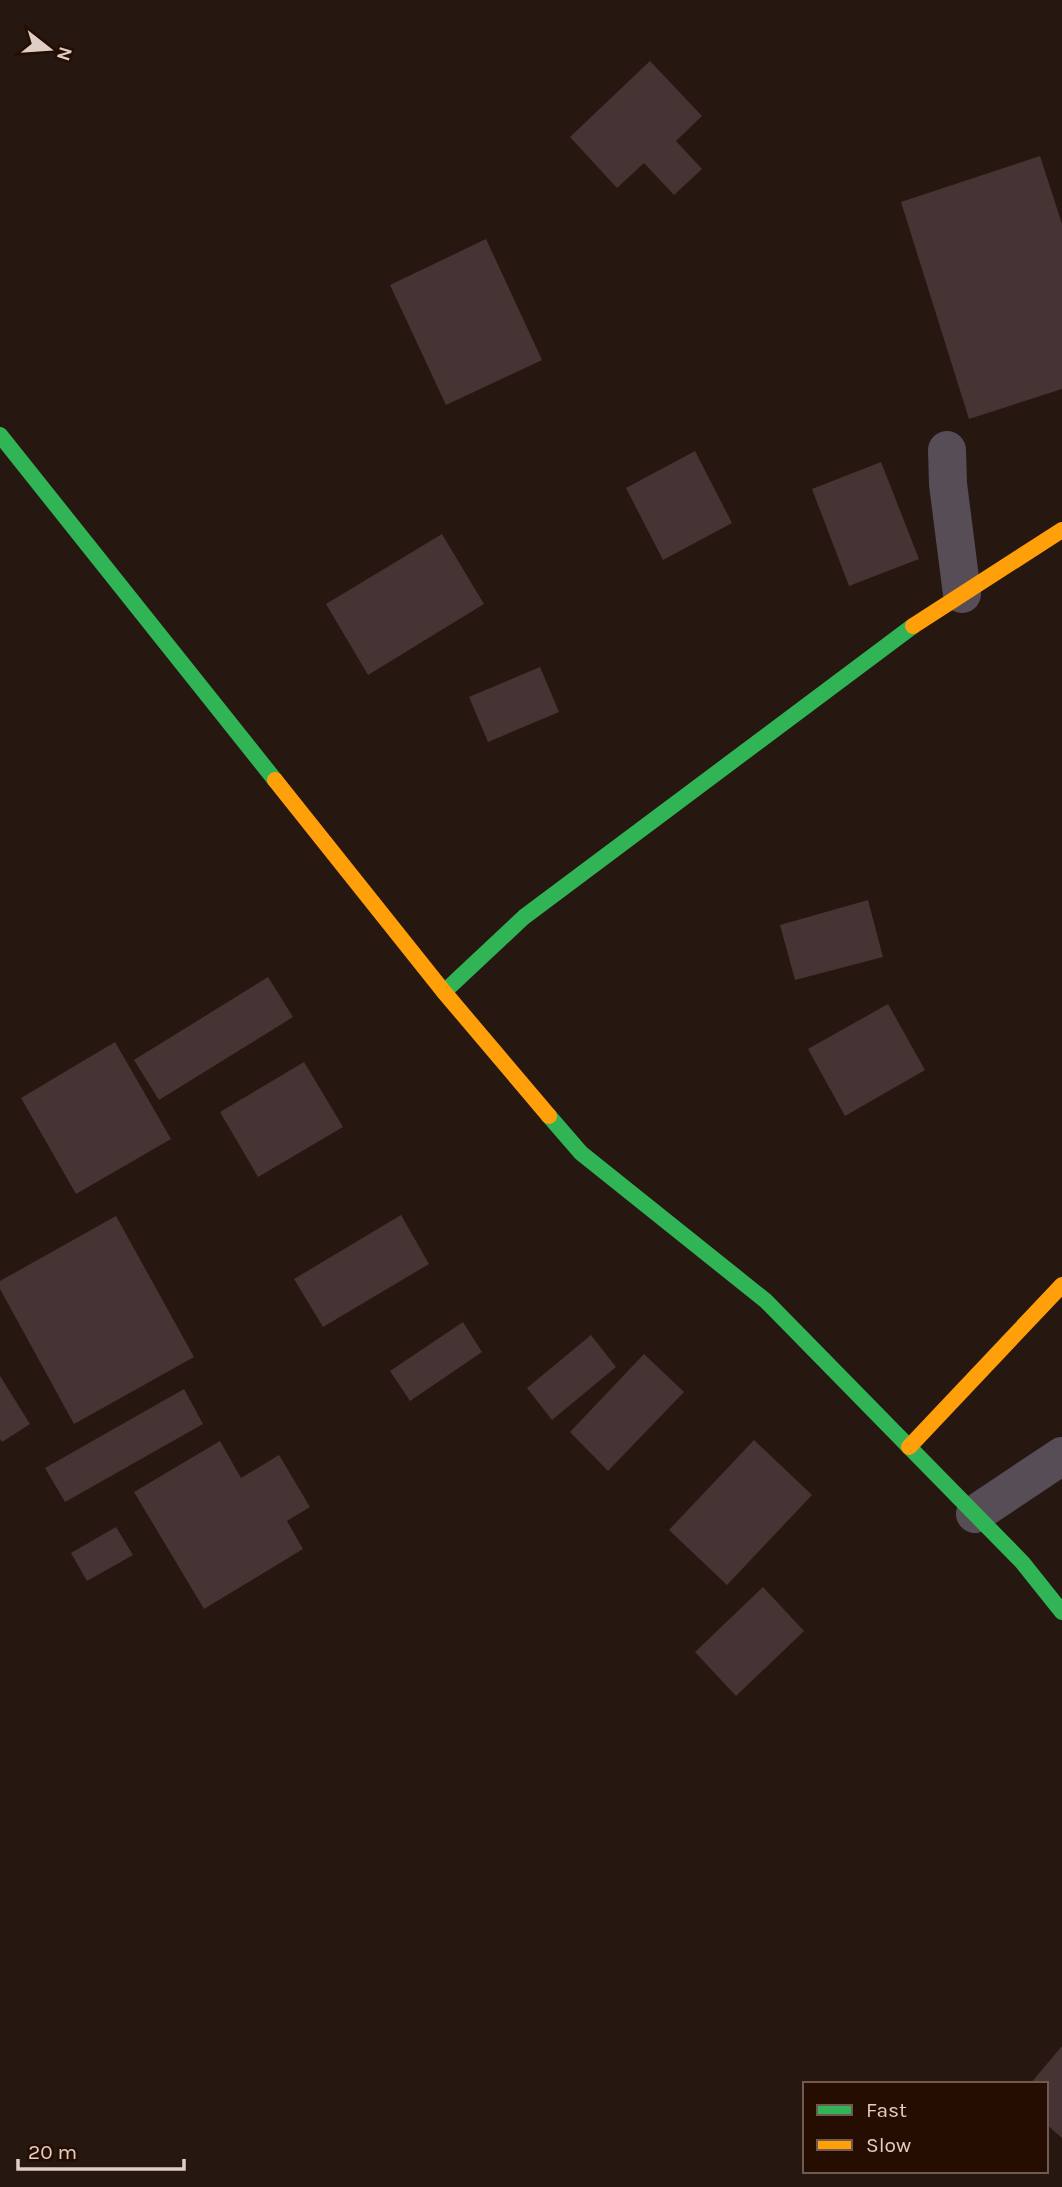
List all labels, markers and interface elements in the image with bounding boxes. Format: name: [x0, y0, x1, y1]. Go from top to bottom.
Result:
north arrow: [14, 14, 84, 84]
text: N: [52, 44, 77, 63]
legend: [803, 2082, 1048, 2173]
text: Fast: [866, 2098, 907, 2122]
scale bar: [18, 2128, 184, 2172]
text: Slow: [866, 2133, 911, 2157]
text: 20 m: [28, 2140, 77, 2164]

